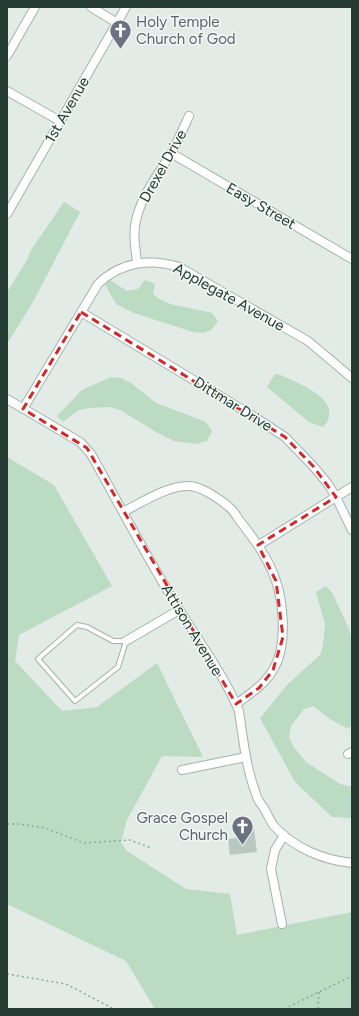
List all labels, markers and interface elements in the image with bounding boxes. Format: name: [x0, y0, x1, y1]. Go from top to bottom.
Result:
place label: Holy Temple Church of God: [136, 13, 236, 48]
church icon: Holy Temple Church of God: [107, 18, 133, 51]
street label: 1st Avenue: [41, 74, 93, 146]
street label: Drexel Drive: [136, 126, 190, 206]
street label: Easy Street: [223, 179, 299, 233]
street label: Applegate Avenue: [170, 259, 288, 335]
street label: Dittmar Drive: [190, 373, 276, 435]
street label: Attison Avenue: [158, 581, 226, 679]
place label: Grace Gospel Church: [136, 809, 228, 844]
church icon: Grace Gospel Church: [230, 814, 256, 847]

